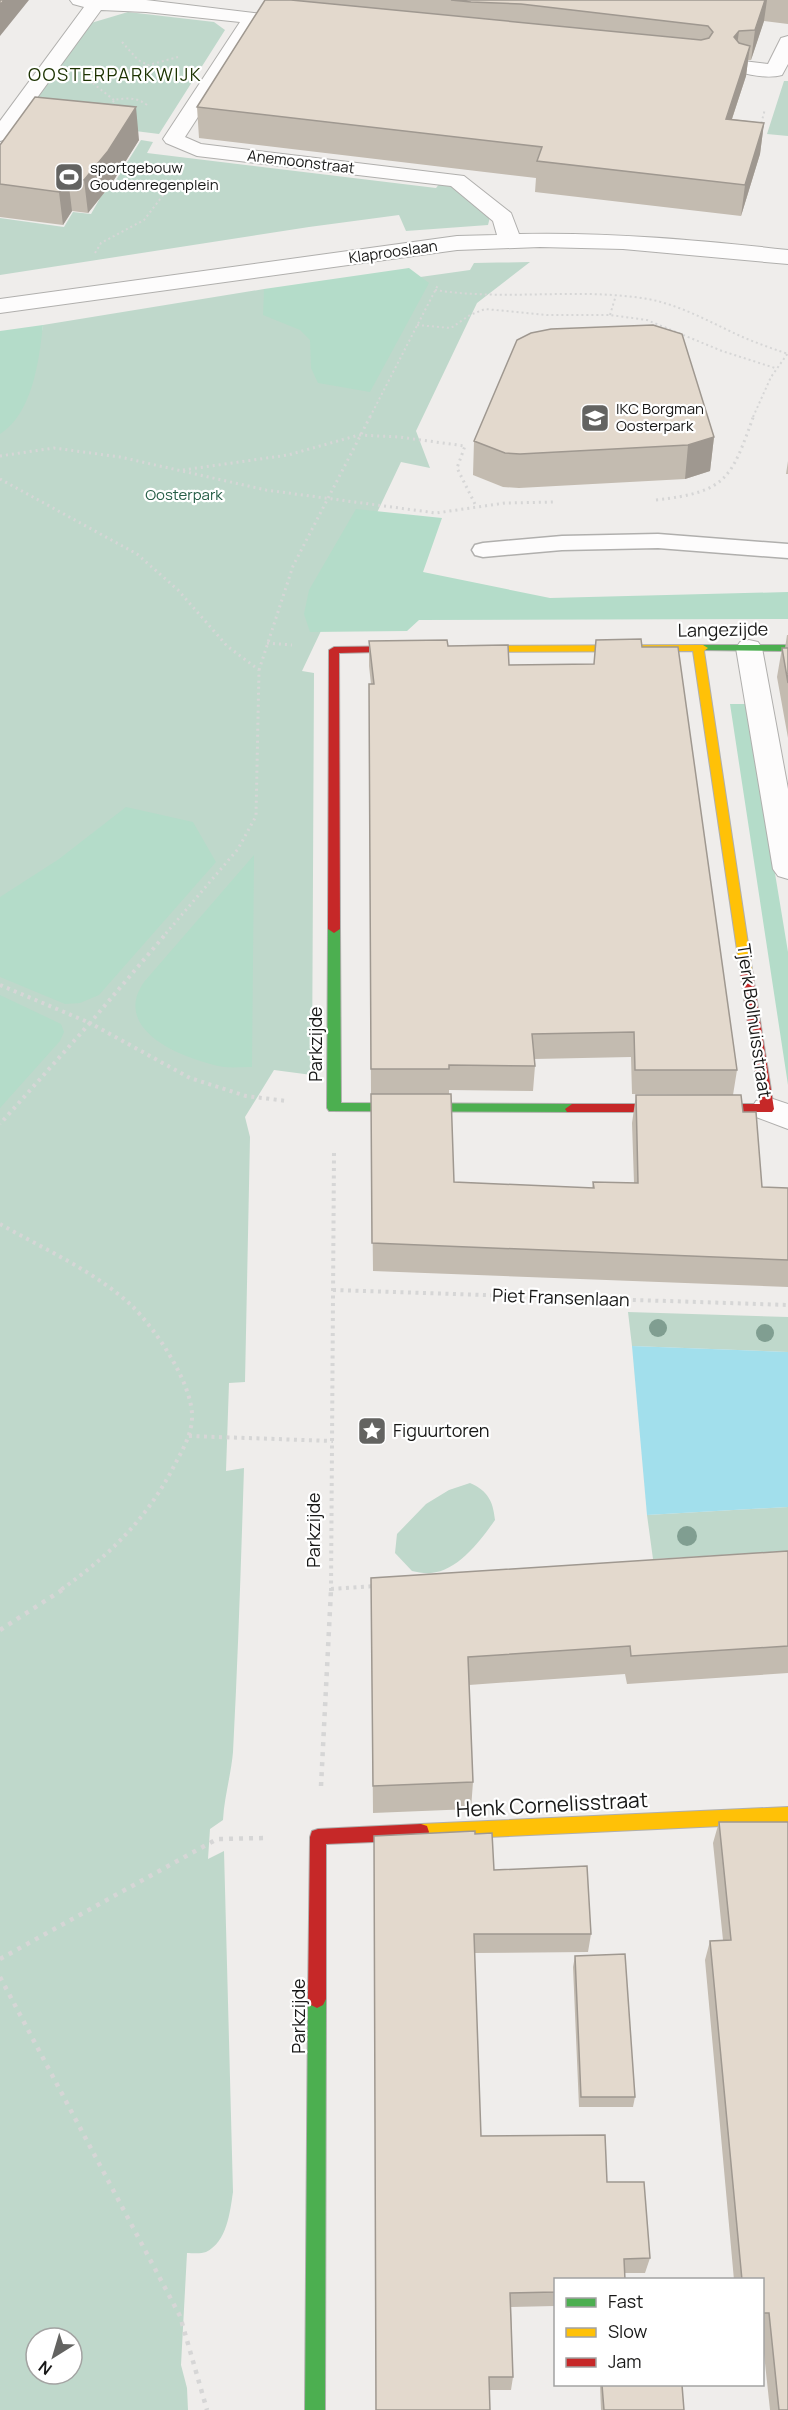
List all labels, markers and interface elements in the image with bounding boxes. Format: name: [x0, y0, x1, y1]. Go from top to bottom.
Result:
district label: OOSTERPARKWIJK: [28, 62, 202, 86]
street label: Anemoonstraat: [246, 145, 356, 179]
place label: sportgebouw Goudenregenplein: [90, 157, 219, 195]
sports icon: sportgebouw Goudenregenplein: [53, 161, 85, 193]
street label: Klaprooslaan: [347, 235, 439, 268]
place label: IKC Borgman Oosterpark: [616, 398, 704, 436]
school or university icon: IKC Borgman Oosterpark: [579, 402, 611, 434]
park label: Oosterpark: [145, 484, 223, 505]
street label: Langezijde: [678, 616, 768, 642]
street label: Tjerk Bolhuisstraat: [732, 942, 778, 1100]
street label: Parkzijde: [303, 1006, 327, 1082]
street label: Piet Fransenlaan: [492, 1283, 630, 1311]
place icon: Figuurtoren: [356, 1415, 388, 1447]
place label: Figuurtoren: [393, 1418, 490, 1442]
street label: Parkzijde: [301, 1492, 325, 1568]
street label: Henk Cornelisstraat: [455, 1785, 649, 1823]
street label: Parkzijde: [286, 1978, 310, 2054]
legend: [554, 2278, 764, 2386]
text: Fast: [608, 2289, 643, 2313]
text: Slow: [608, 2319, 648, 2343]
north arrow: [24, 2326, 84, 2386]
text: Jam: [608, 2349, 642, 2373]
text: N: [34, 2356, 56, 2380]

